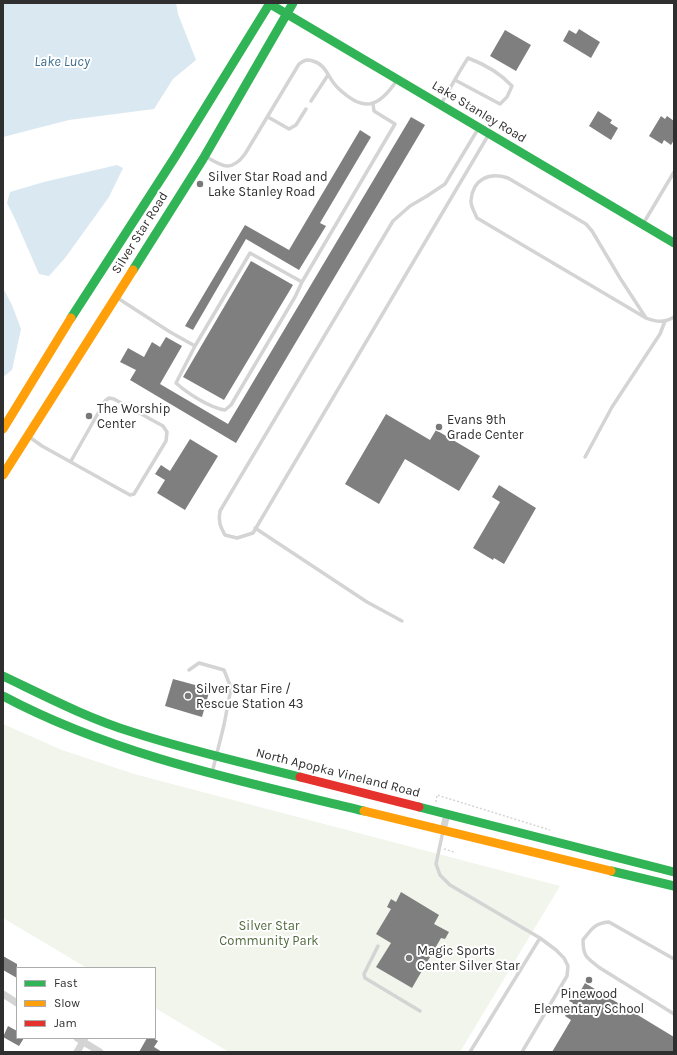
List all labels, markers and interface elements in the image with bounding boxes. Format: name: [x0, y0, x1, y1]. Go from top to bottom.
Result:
water label: Lake Lucy: [34, 54, 90, 70]
street label: Lake Stanley Road: [429, 78, 529, 146]
place label: Silver Star Road and Lake Stanley Road: [208, 169, 328, 200]
marker: Silver Star Road and Lake Stanley Road: [195, 179, 205, 189]
street label: Silver Star Road: [108, 189, 172, 277]
place label: The Worship Center: [97, 401, 170, 432]
marker: The Worship Center: [84, 411, 94, 421]
place label: Evans 9th Grade Center: [447, 412, 523, 443]
marker: Evans 9th Grade Center: [434, 422, 444, 432]
place label: Silver Star Fire / Rescue Station 43: [196, 681, 303, 712]
marker: Silver Star Fire / Rescue Station 43: [183, 691, 193, 701]
street label: North Apopka Vineland Road: [254, 745, 422, 801]
park label: Silver Star Community Park: [219, 918, 319, 949]
place label: Magic Sports Center Silver Star: [417, 943, 520, 974]
marker: Magic Sports Center Silver Star: [404, 953, 414, 963]
legend: [16, 967, 156, 1039]
marker: Pinewood Elementary School: [584, 975, 594, 985]
text: Fast: [54, 976, 77, 990]
place label: Pinewood Elementary School: [534, 986, 644, 1017]
text: Slow: [54, 996, 80, 1010]
text: Jam: [54, 1016, 77, 1030]

